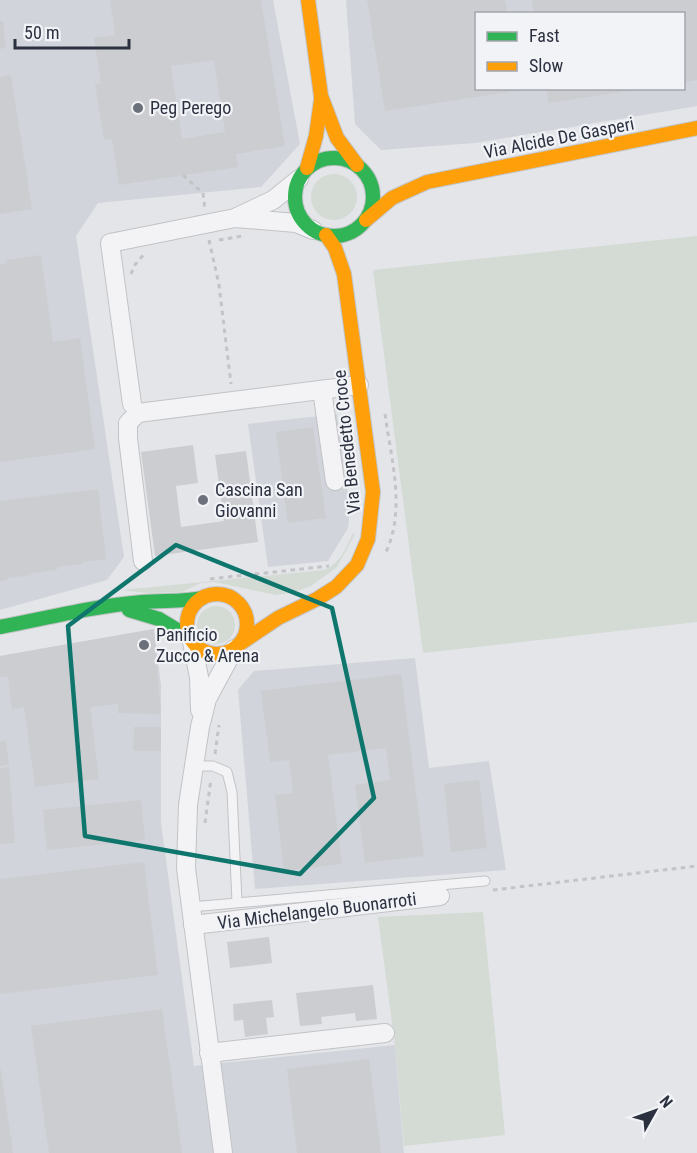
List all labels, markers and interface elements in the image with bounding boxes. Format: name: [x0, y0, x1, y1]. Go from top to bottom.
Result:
scale bar: [15, 12, 129, 50]
legend: [475, 12, 685, 90]
text: 50 m: [24, 22, 59, 43]
text: Fast: [529, 25, 560, 46]
text: Slow: [529, 55, 564, 76]
place label: Peg Perego: [150, 97, 231, 118]
marker: Peg Perego: [131, 101, 145, 115]
street label: Via Alcide De Gasperi: [482, 113, 636, 162]
street label: Via Benedetto Croce: [328, 369, 365, 515]
place label: Cascina San Giovanni: [215, 479, 303, 521]
marker: Cascina San Giovanni: [196, 493, 210, 507]
place label: Panificio Zucco & Arena: [156, 624, 259, 666]
marker: Panificio Zucco & Arena: [137, 638, 151, 652]
street label: Via Michelangelo Buonarroti: [216, 888, 418, 933]
north arrow: [625, 1081, 685, 1141]
text: N: [656, 1092, 677, 1112]

